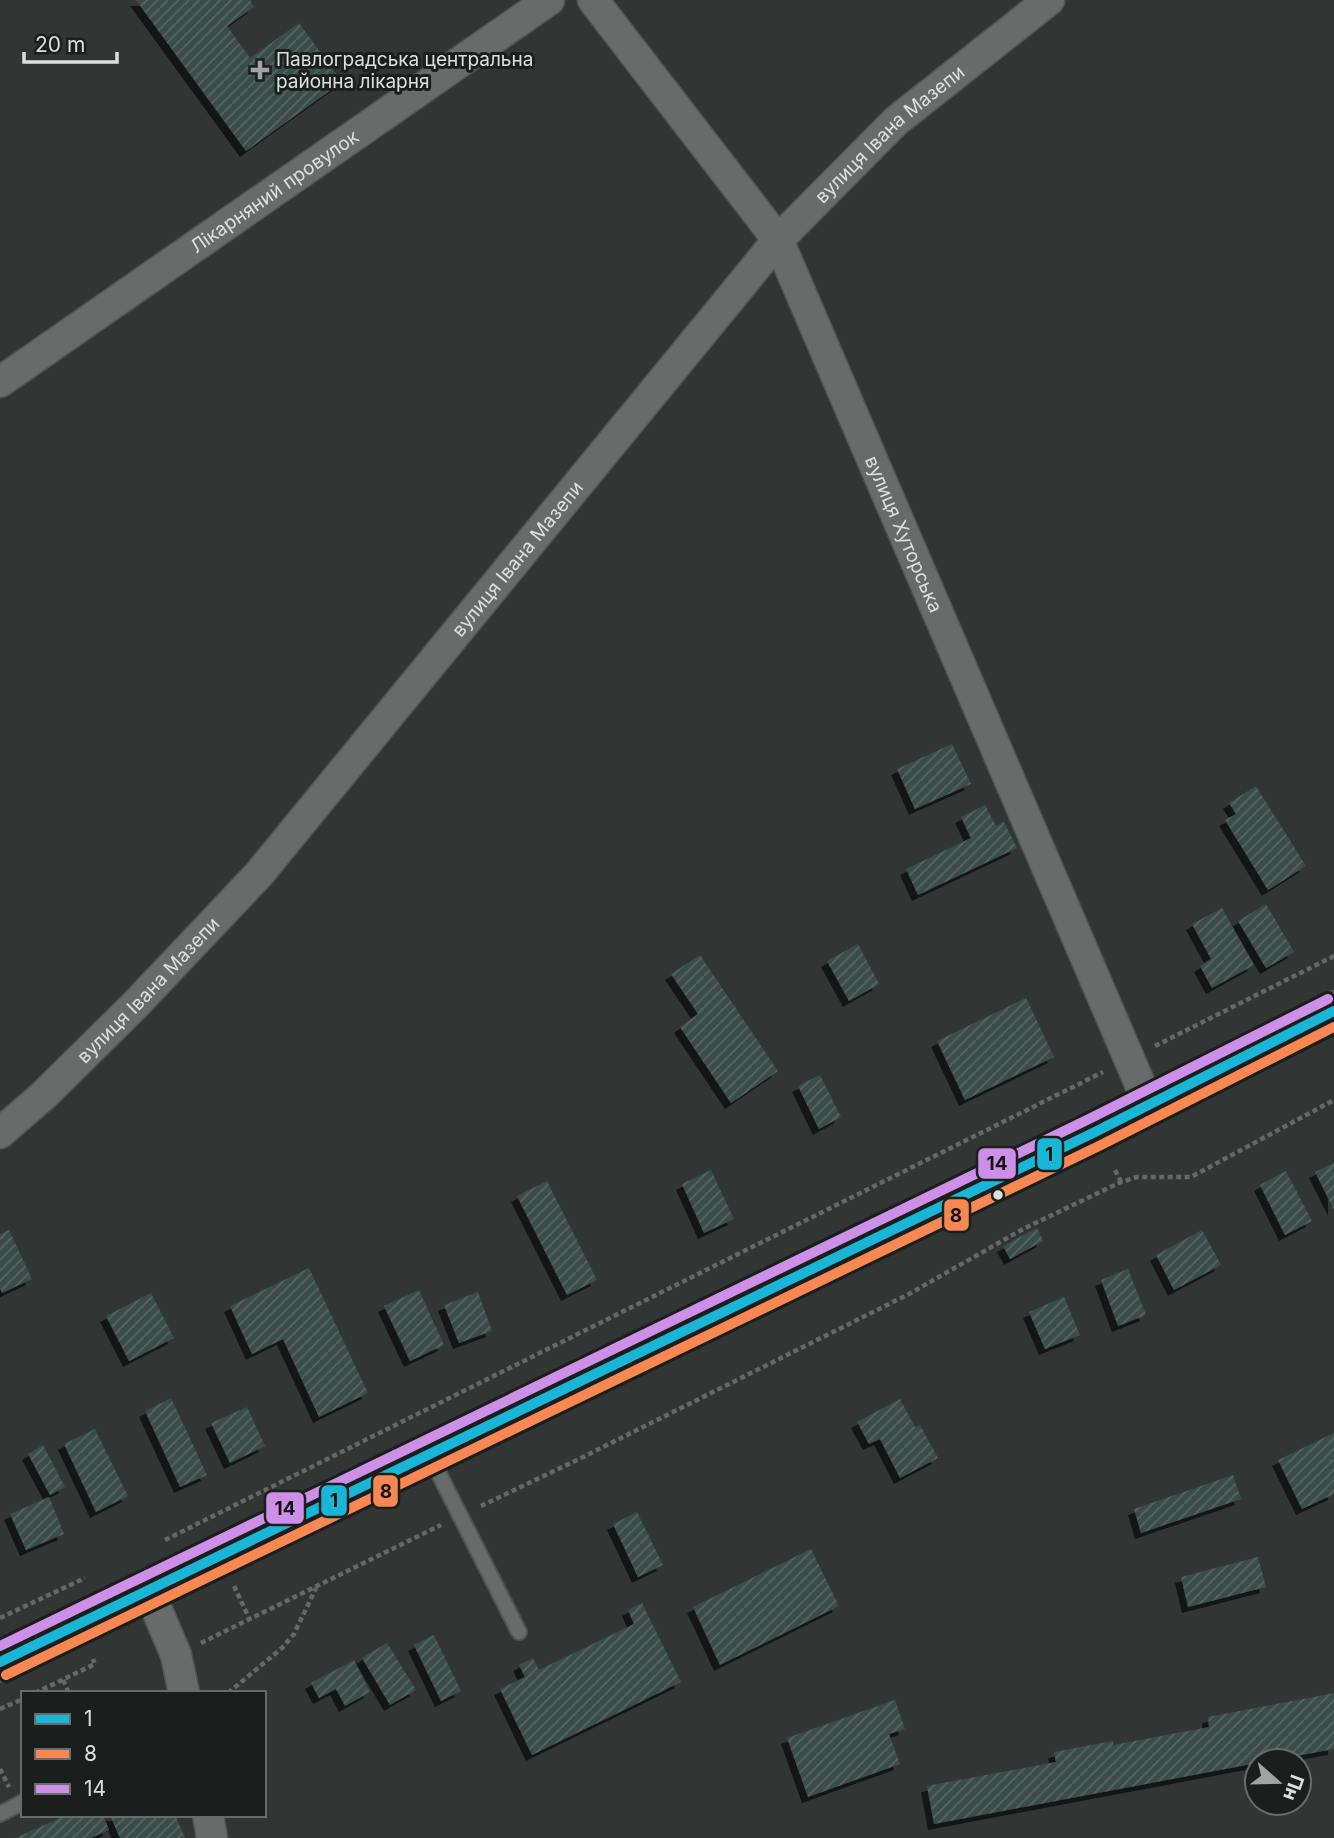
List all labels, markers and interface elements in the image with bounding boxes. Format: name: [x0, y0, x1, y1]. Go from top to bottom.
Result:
scale bar: [24, 21, 117, 65]
text: 20 m: [35, 32, 85, 57]
place label: Павлоградська центральна районна лікарня: [276, 48, 533, 93]
marker: Павлоградська центральна районна лікарня: [250, 60, 270, 80]
street label: вулиця Івана Мазепи: [810, 60, 969, 208]
street label: Лікарняний провулок: [186, 124, 363, 258]
street label: вулиця Хуторська: [860, 452, 948, 616]
street label: вулиця Івана Мазепи: [447, 476, 588, 641]
street label: вулиця Івана Мазепи: [72, 912, 224, 1068]
line badge: 1: [1036, 1137, 1063, 1171]
text: 1: [1045, 1143, 1053, 1166]
line badge: 14: [977, 1147, 1017, 1180]
text: 14: [986, 1152, 1008, 1175]
unlabelled marker: [991, 1188, 1005, 1202]
line badge: 8: [943, 1198, 970, 1232]
text: 8: [950, 1204, 962, 1227]
line badge: 8: [372, 1474, 399, 1508]
text: 8: [380, 1480, 392, 1503]
line badge: 1: [320, 1484, 348, 1517]
text: 1: [330, 1489, 338, 1512]
line badge: 14: [265, 1491, 305, 1525]
text: 14: [274, 1497, 296, 1520]
legend: [21, 1691, 266, 1817]
text: 1: [84, 1706, 93, 1731]
text: 8: [84, 1741, 97, 1766]
north arrow: [1243, 1747, 1313, 1817]
text: Пн: [1278, 1771, 1309, 1804]
text: 14: [84, 1776, 106, 1801]

